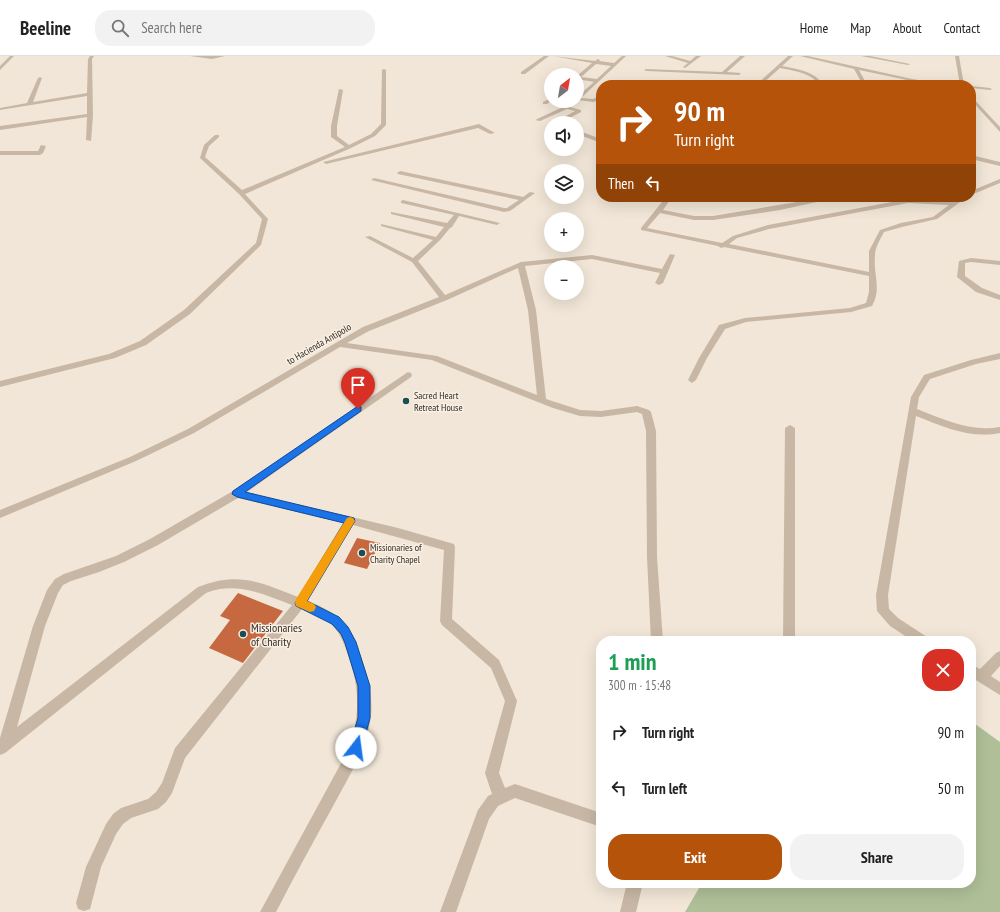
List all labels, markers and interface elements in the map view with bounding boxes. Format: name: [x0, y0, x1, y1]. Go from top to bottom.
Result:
search box: [95, 10, 375, 46]
text: Beeline: [20, 16, 71, 40]
icon: search: [109, 17, 131, 39]
text: Search here: [141, 18, 202, 37]
text: Home: [800, 19, 828, 37]
text: Map: [850, 19, 871, 37]
text: About: [893, 19, 922, 37]
text: Contact: [944, 19, 980, 37]
north arrow: [544, 68, 584, 108]
map controls: [544, 68, 584, 300]
text: 90 m: [674, 92, 725, 129]
icon: right: [608, 96, 660, 148]
button: sound: [544, 116, 584, 156]
text: Turn right: [674, 128, 734, 151]
button: layers: [544, 164, 584, 204]
icon: left: [642, 172, 664, 194]
text: Then: [608, 174, 634, 193]
button: +: [544, 212, 584, 252]
button: −: [544, 260, 584, 300]
street label: to Hacienda Antipolo: [284, 320, 354, 368]
pin: [341, 368, 375, 409]
icon: arrive: [347, 374, 369, 396]
place label: Sacred Heart Retreat House: [414, 389, 463, 414]
marker: Sacred Heart Retreat House: [401, 396, 411, 406]
place label: Missionaries of Charity Chapel: [370, 541, 422, 566]
marker: Missionaries of Charity Chapel: [357, 548, 367, 558]
place label: Missionaries of Charity: [251, 620, 302, 649]
marker: Missionaries of Charity: [238, 629, 248, 639]
text: 1 min: [608, 646, 656, 677]
button: close: [922, 649, 964, 691]
text: 300 m · 15:48: [608, 677, 671, 694]
icon: right: [608, 721, 630, 743]
text: Turn right: [642, 723, 694, 742]
text: 90 m: [938, 723, 964, 742]
position arrow: [335, 727, 377, 769]
icon: left: [608, 777, 630, 799]
text: Turn left: [642, 779, 687, 798]
text: 50 m: [938, 779, 964, 798]
button: Exit: [608, 834, 782, 880]
button: Share: [790, 834, 964, 880]

